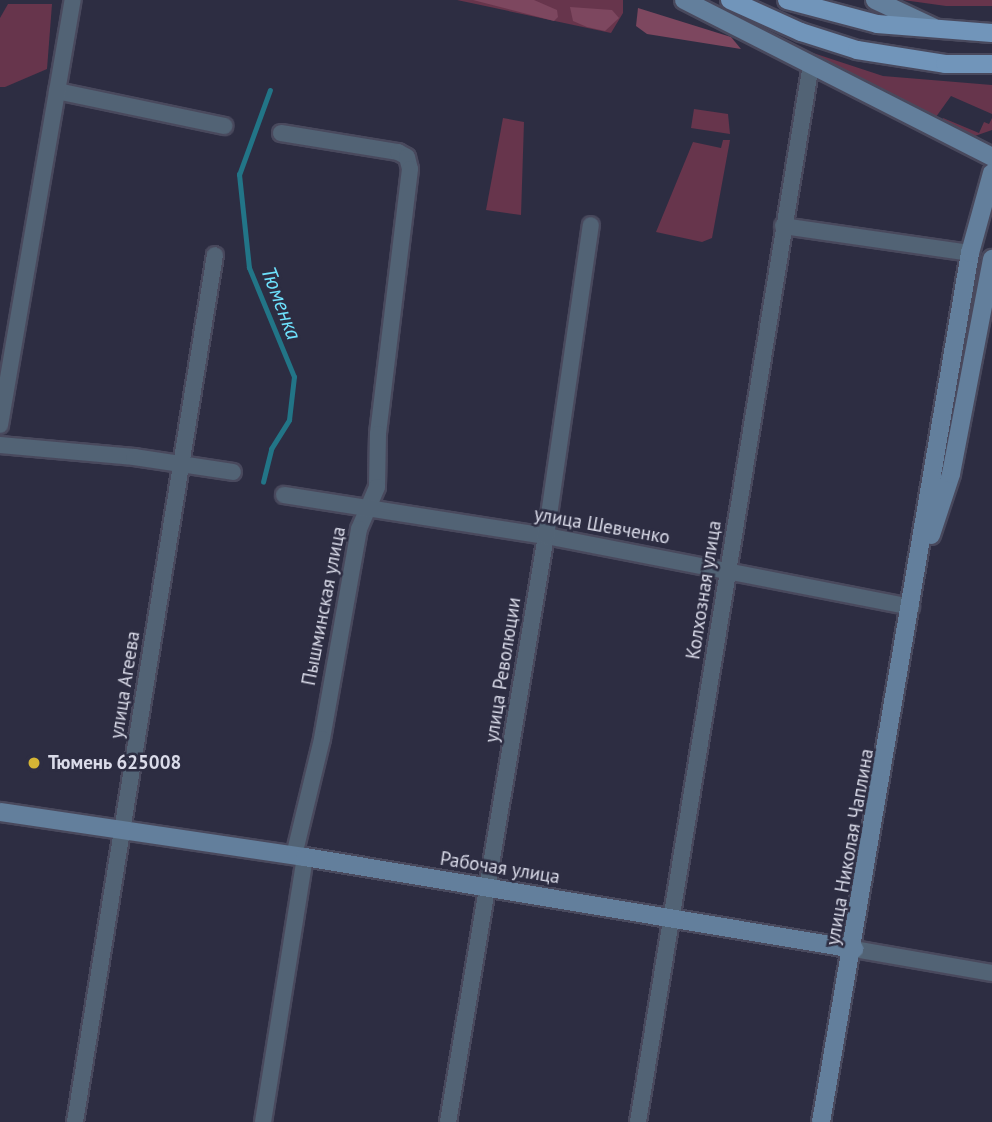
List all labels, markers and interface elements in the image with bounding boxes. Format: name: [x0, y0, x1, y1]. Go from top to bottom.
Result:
water label: Тюменка: [256, 263, 306, 343]
street label: улица Шевченко: [532, 503, 672, 549]
street label: Колхозная улица: [682, 519, 726, 661]
street label: Пышминская улица: [297, 525, 351, 687]
street label: улица Революции: [480, 596, 526, 744]
street label: улица Агеева: [105, 629, 145, 741]
street label: улица Николая Чаплина: [821, 747, 879, 947]
place label: Тюмень 625008: [48, 752, 182, 774]
marker: Тюмень 625008: [26, 755, 42, 771]
street label: Рабочая улица: [438, 847, 562, 889]

